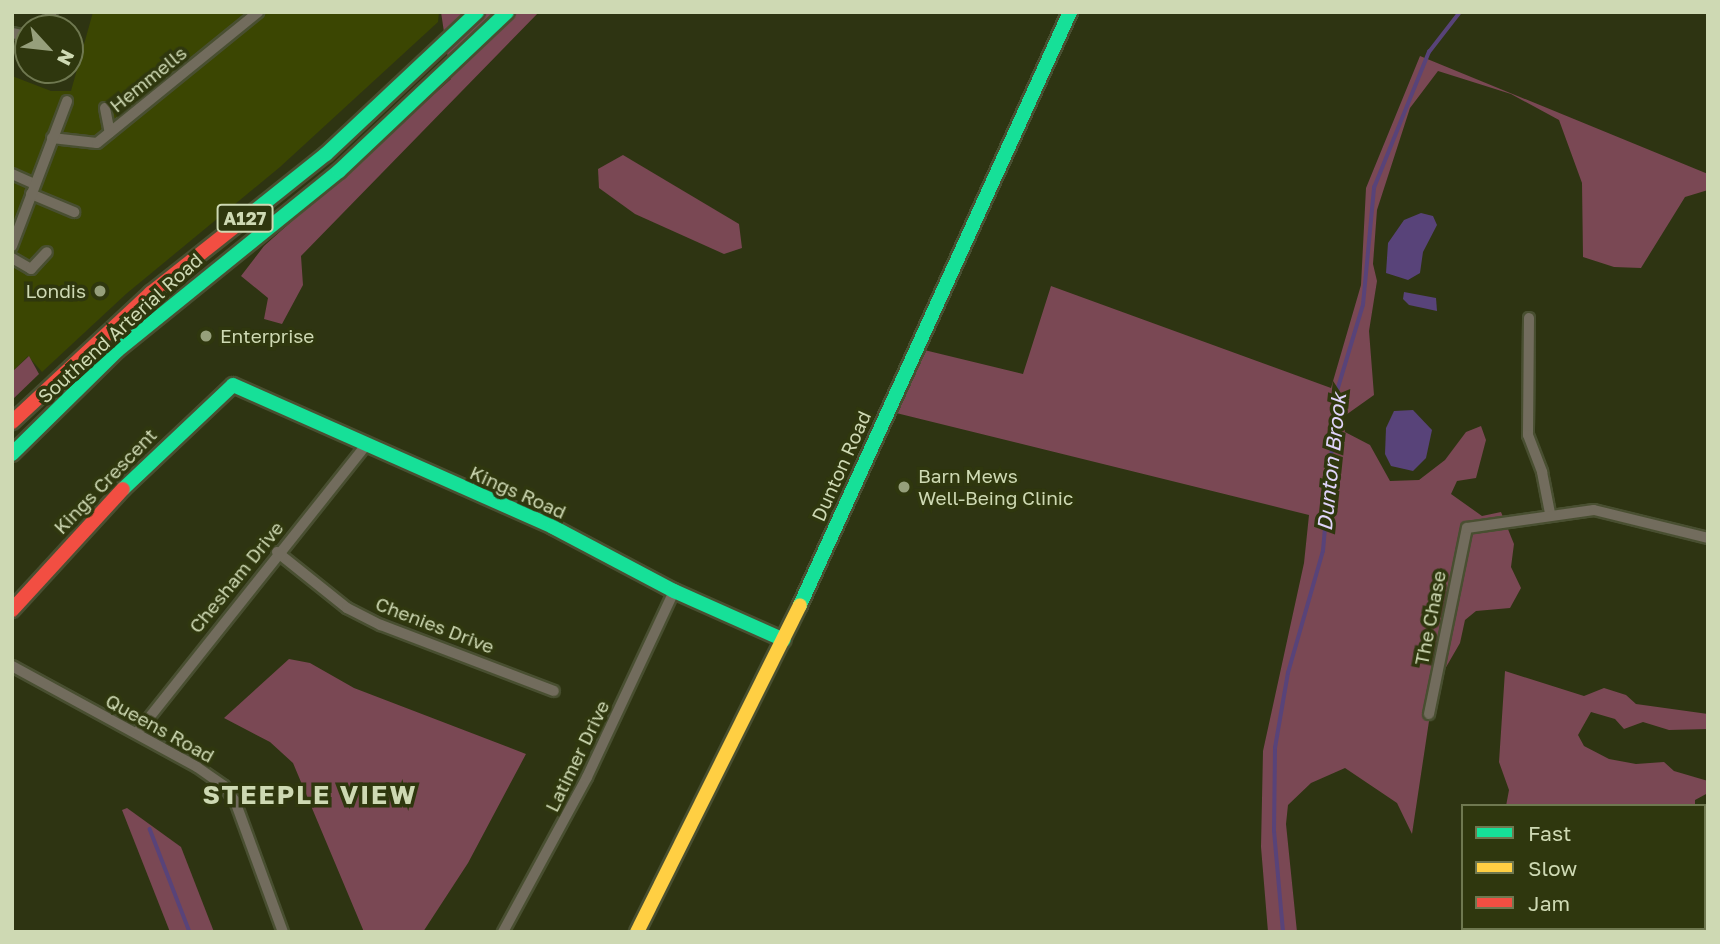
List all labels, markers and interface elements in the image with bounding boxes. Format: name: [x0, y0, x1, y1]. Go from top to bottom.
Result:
north arrow: [14, 14, 84, 84]
street label: Hemmells: [105, 41, 191, 117]
text: N: [53, 46, 80, 70]
road number: A127: [215, 204, 275, 232]
street label: Southend Arterial Road: [33, 248, 207, 408]
place label: Londis: [25, 280, 86, 302]
marker: Londis: [92, 283, 108, 299]
place label: Enterprise: [220, 325, 314, 347]
marker: Enterprise: [198, 328, 214, 344]
water label: Dunton Brook: [1311, 392, 1351, 532]
street label: Dunton Road: [807, 407, 875, 525]
street label: Kings Crescent: [49, 423, 161, 539]
street label: Kings Road: [466, 461, 570, 523]
place label: Barn Mews Well-Being Clinic: [918, 465, 1073, 509]
marker: Barn Mews Well-Being Clinic: [896, 479, 912, 495]
street label: Chesham Drive: [184, 517, 288, 637]
street label: The Chase: [1410, 569, 1450, 667]
street label: Chenies Drive: [372, 592, 498, 658]
street label: Queens Road: [102, 689, 218, 767]
street label: Latimer Drive: [540, 696, 614, 816]
district label: STEEPLE VIEW: [204, 779, 416, 811]
legend: [1461, 804, 1706, 930]
text: Fast: [1528, 820, 1571, 846]
text: Slow: [1528, 855, 1577, 881]
text: Jam: [1528, 890, 1570, 916]

